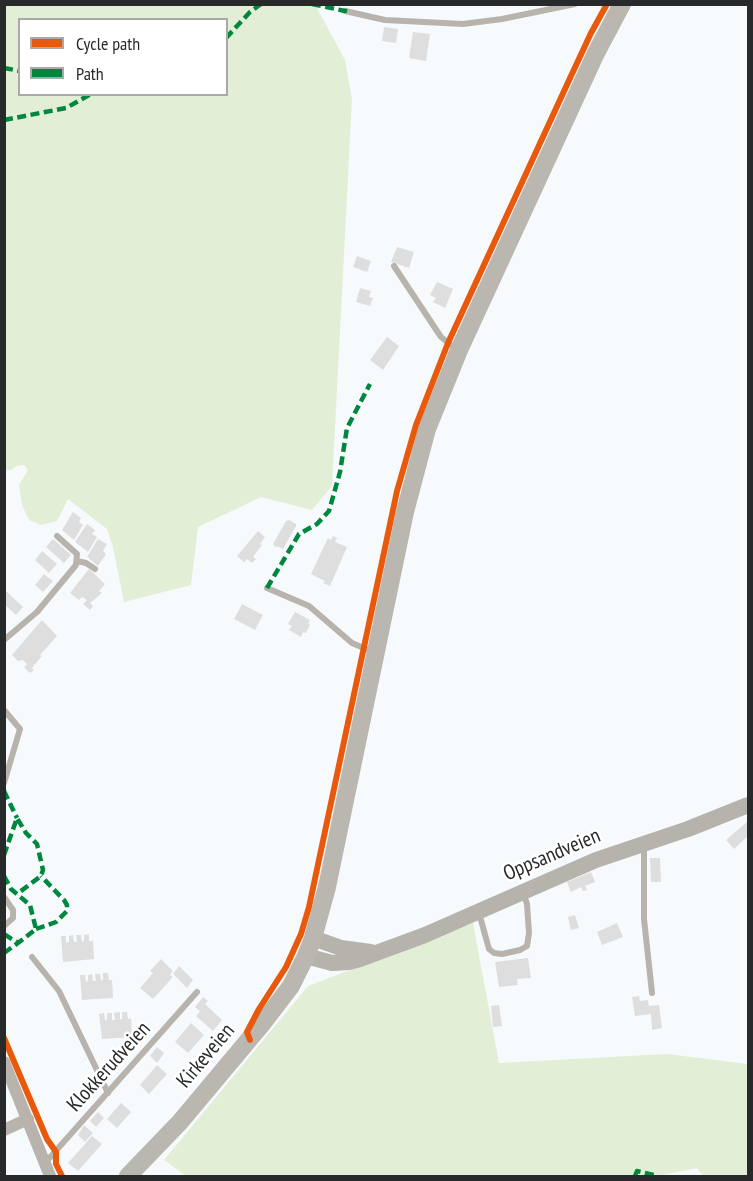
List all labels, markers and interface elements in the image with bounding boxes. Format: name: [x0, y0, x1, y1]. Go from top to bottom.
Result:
legend: [18, 18, 228, 96]
text: Cycle path: [76, 32, 140, 55]
text: Path: [76, 62, 104, 85]
street label: Oppsandveien: [500, 823, 604, 887]
street label: Klokkerudveien: [62, 1017, 156, 1117]
street label: Kirkeveien: [172, 1019, 240, 1093]

